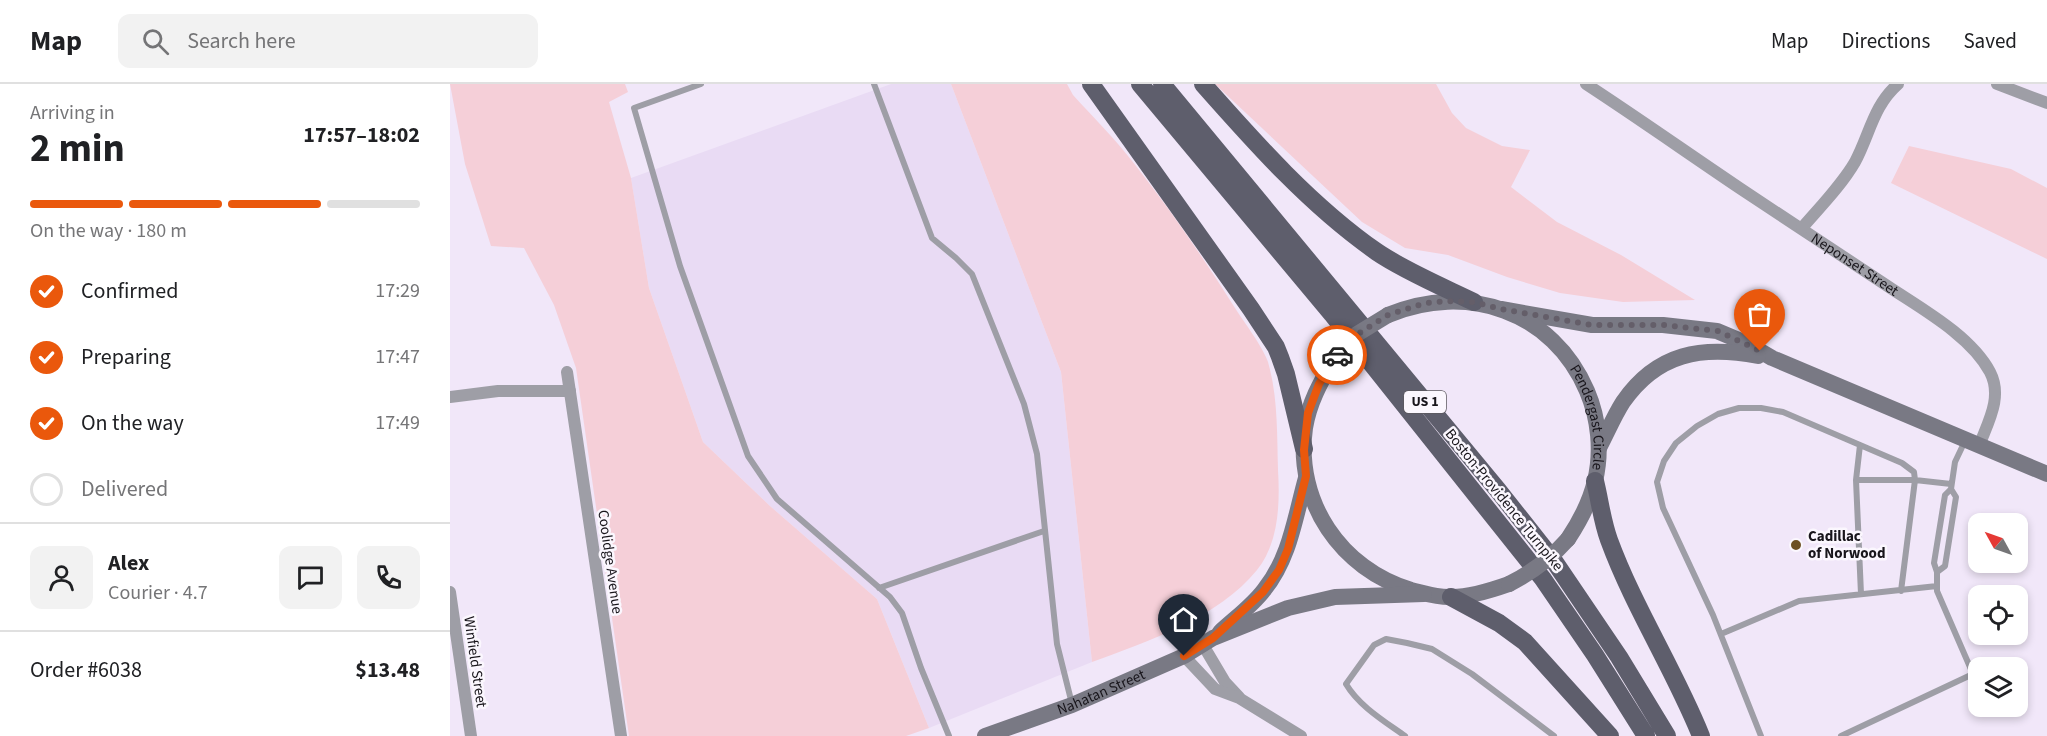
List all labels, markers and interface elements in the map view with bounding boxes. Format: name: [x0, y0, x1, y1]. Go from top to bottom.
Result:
search box: [118, 14, 538, 68]
text: Map: [30, 21, 82, 61]
icon: search: [139, 25, 172, 58]
text: Search here: [187, 25, 296, 57]
text: Map: [1771, 26, 1809, 56]
text: Directions: [1842, 26, 1930, 56]
text: Saved: [1963, 26, 2017, 56]
text: Arriving in: [30, 99, 115, 127]
text: 17:57–18:02: [303, 119, 420, 151]
text: 2 min: [30, 121, 125, 177]
text: On the way · 180 m: [30, 217, 187, 245]
street label: Neponset Street: [1807, 228, 1903, 301]
icon: check: [30, 275, 63, 308]
text: Confirmed: [81, 275, 178, 307]
text: 17:29: [375, 277, 420, 305]
pin: [1734, 289, 1785, 351]
icon: bag: [1743, 298, 1776, 331]
courier: [1307, 325, 1367, 385]
icon: car: [1321, 339, 1354, 372]
icon: check: [30, 341, 63, 374]
text: Preparing: [81, 341, 171, 373]
text: 17:47: [375, 343, 420, 371]
street label: Pendergast Circle: [1565, 360, 1609, 471]
road number: US 1: [1404, 391, 1446, 413]
icon: check: [30, 407, 63, 440]
text: On the way: [81, 407, 184, 439]
text: 17:49: [375, 409, 420, 437]
street label: Boston-Providence Turnpike: [1440, 424, 1568, 576]
text: Delivered: [81, 473, 168, 505]
street label: Coolidge Avenue: [592, 509, 628, 615]
north arrow: [1968, 513, 2028, 573]
map controls: [1968, 513, 2028, 717]
place label: Cadillac of Norwood: [1808, 526, 1885, 564]
marker: Cadillac of Norwood: [1789, 538, 1803, 552]
button: person: [30, 546, 93, 609]
button: chat: [279, 546, 342, 609]
button: phone: [357, 546, 420, 609]
text: Alex: [108, 547, 149, 579]
text: Courier · 4.7: [108, 579, 208, 607]
button: locate: [1968, 585, 2028, 645]
pin: [1158, 594, 1209, 656]
icon: home: [1167, 603, 1200, 636]
street label: Winfield Street: [458, 615, 492, 709]
text: Order #6038: [30, 654, 142, 686]
text: $13.48: [355, 654, 420, 686]
button: layers: [1968, 657, 2028, 717]
street label: Nahatan Street: [1054, 664, 1148, 720]

